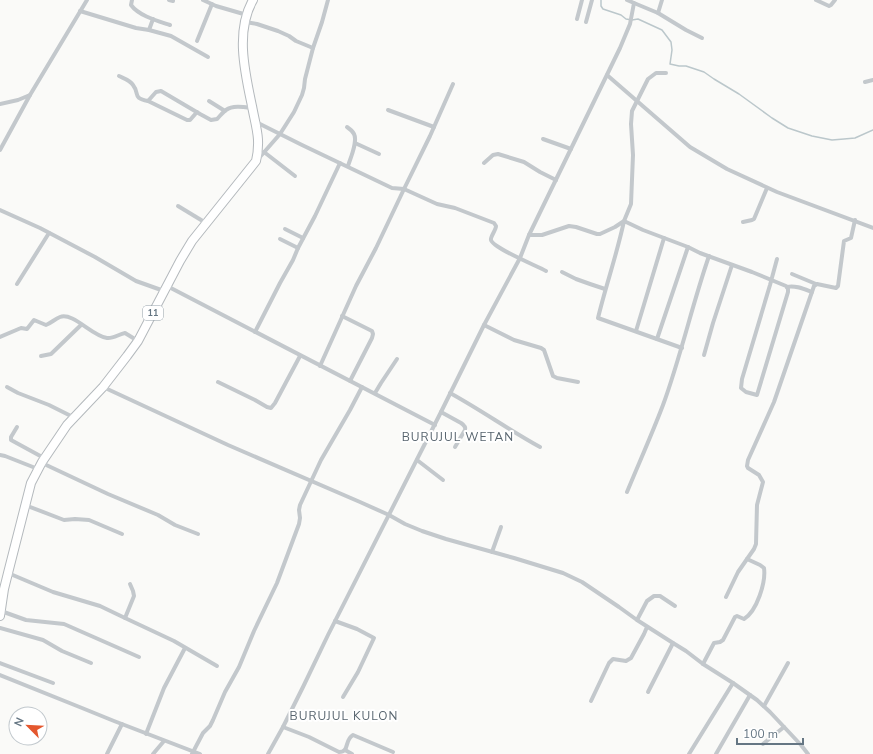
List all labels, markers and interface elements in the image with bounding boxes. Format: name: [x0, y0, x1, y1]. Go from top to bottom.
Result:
road number: 11: [143, 306, 163, 320]
district label: BURUJUL WETAN: [402, 429, 514, 445]
north arrow: [8, 706, 48, 746]
district label: BURUJUL KULON: [290, 708, 398, 724]
text: N: [11, 715, 28, 729]
scale bar: [737, 720, 803, 746]
text: 100 m: [743, 726, 778, 742]

